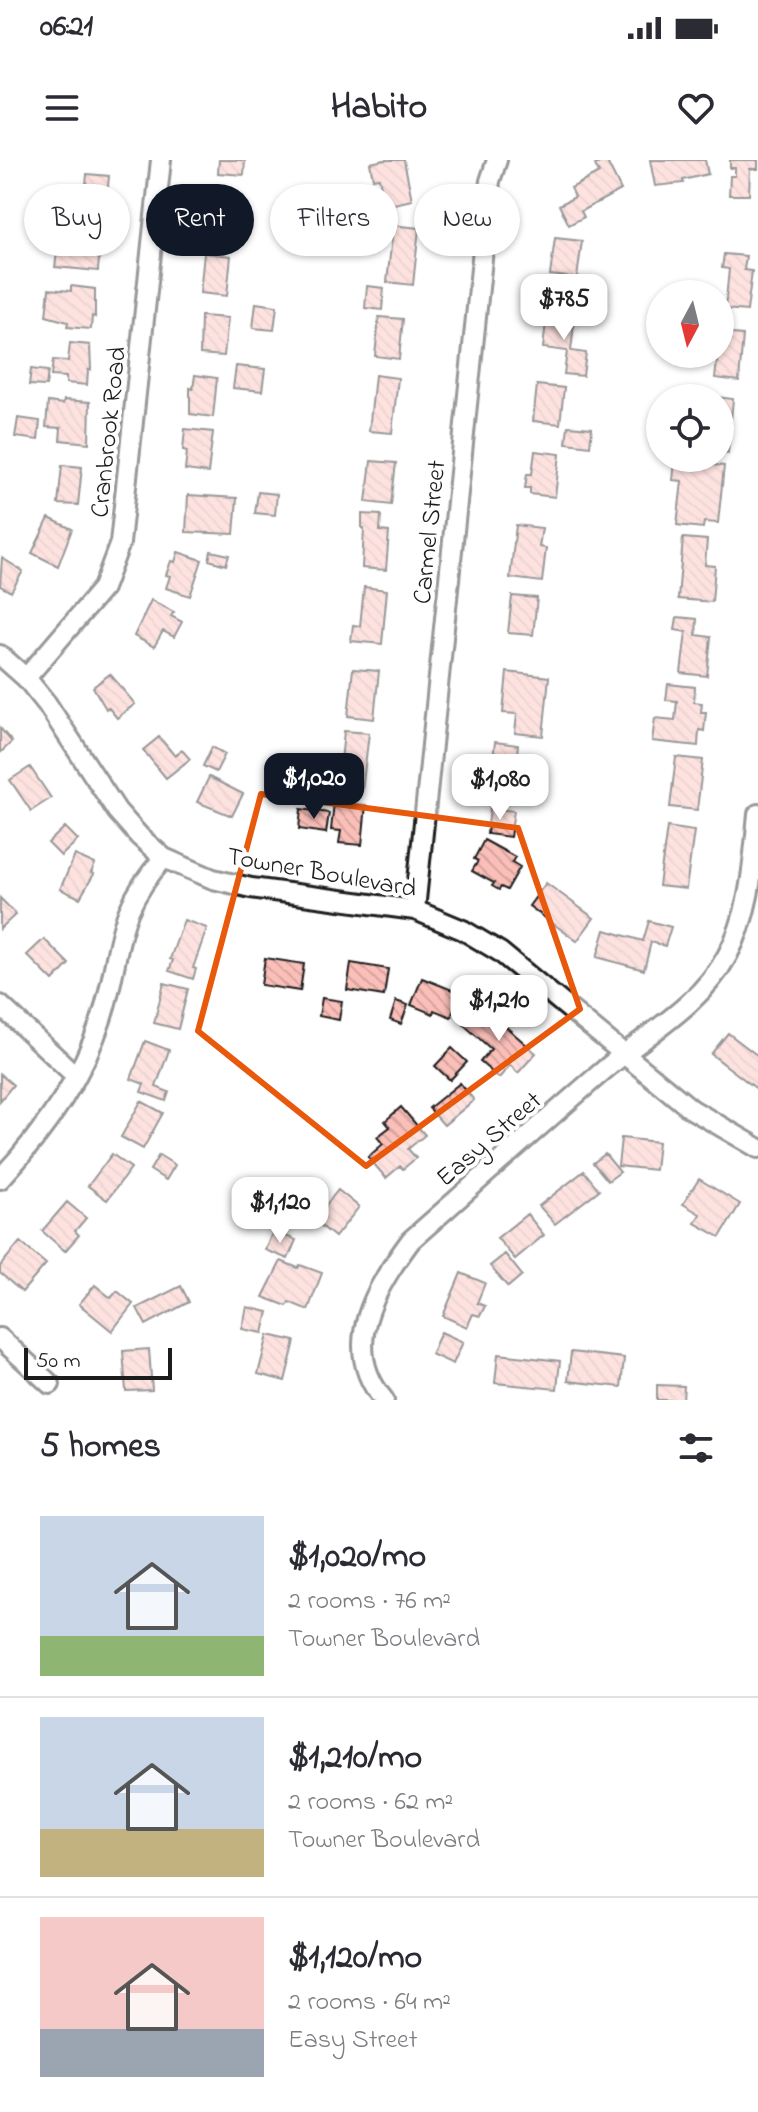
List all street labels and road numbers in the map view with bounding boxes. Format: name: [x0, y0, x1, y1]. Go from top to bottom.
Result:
street label: Cranbrook Road: [82, 345, 138, 520]
street label: Carmel Street: [405, 458, 457, 606]
street label: Towner Boulevard: [224, 839, 420, 909]
street label: Easy Street: [429, 1083, 551, 1197]

